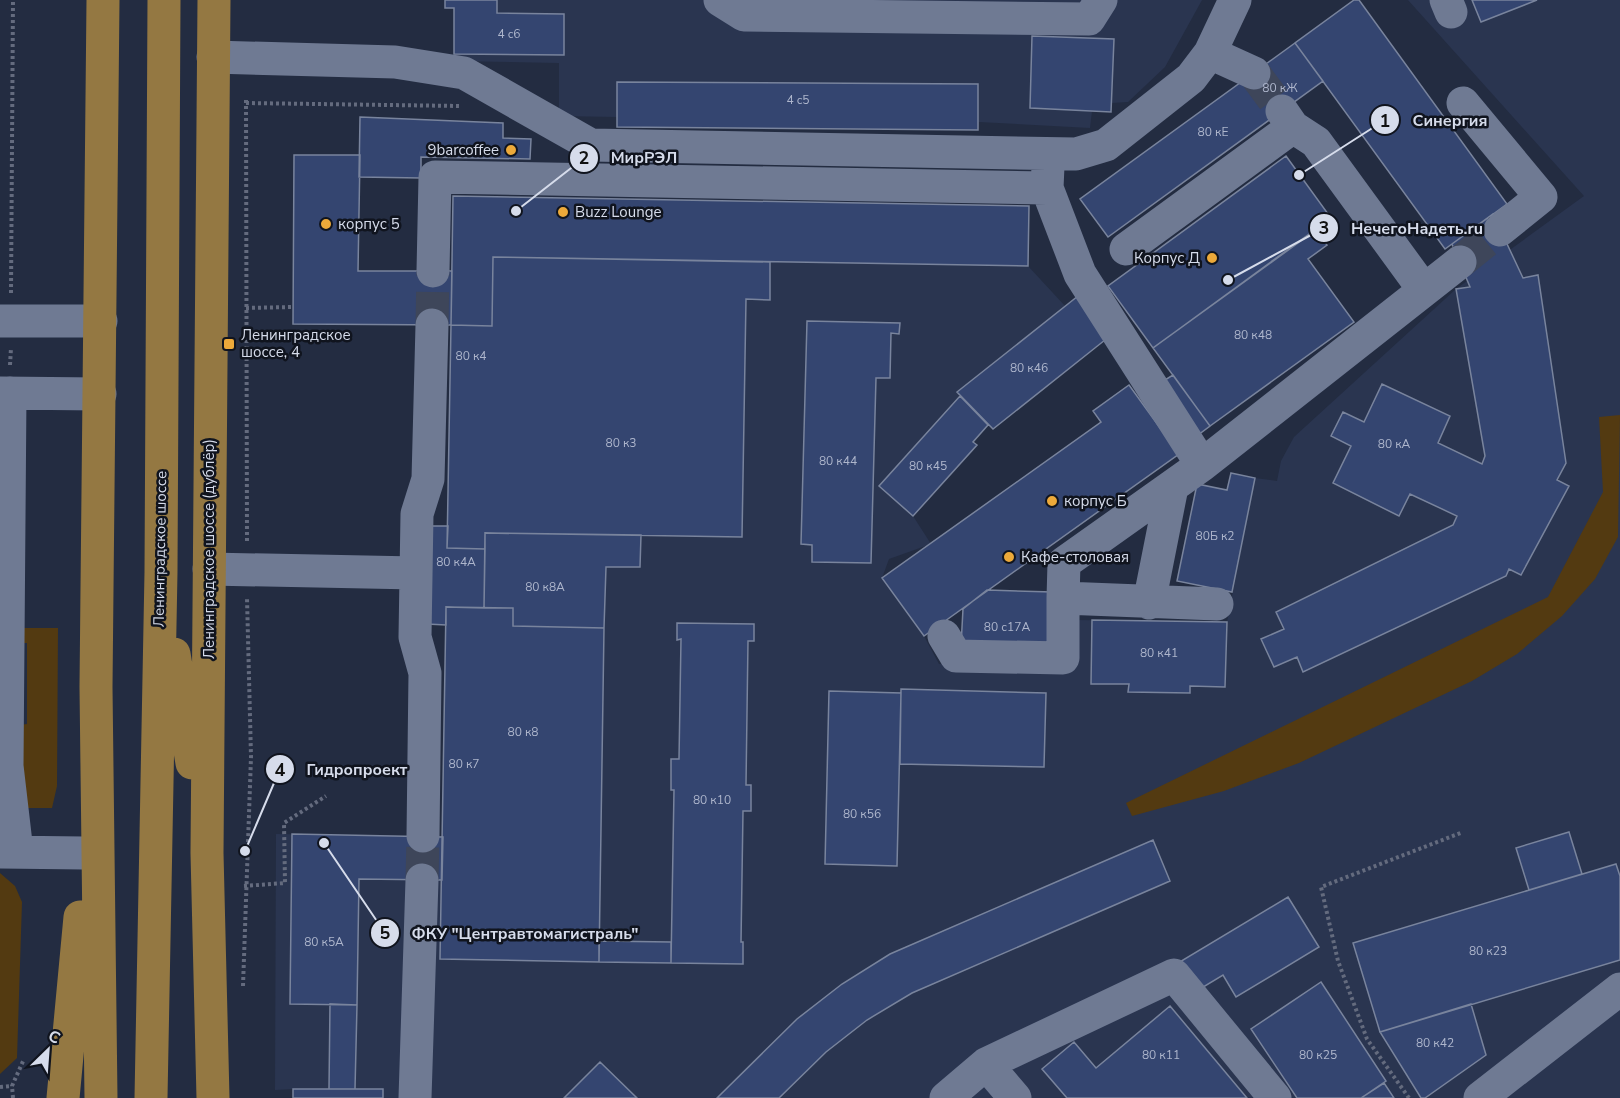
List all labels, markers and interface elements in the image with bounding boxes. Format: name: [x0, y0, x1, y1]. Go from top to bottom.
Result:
house number: 4 с6: [497, 26, 521, 42]
house number: 80 кЖ: [1262, 80, 1298, 96]
house number: 4 с5: [786, 92, 810, 108]
callout: Синергия: [1370, 103, 1499, 137]
text: 1: [1380, 109, 1390, 133]
text: Синергия: [1413, 110, 1487, 132]
house number: 80 кЕ: [1198, 124, 1228, 140]
place label: 9barcoffee: [427, 140, 499, 160]
callout: МирРЭЛ: [569, 141, 690, 175]
marker: 9barcoffee: [504, 143, 518, 157]
text: 2: [579, 146, 589, 170]
text: МирРЭЛ: [611, 147, 677, 169]
place label: Buzz Lounge: [575, 202, 661, 222]
marker: Buzz Lounge: [556, 205, 570, 219]
callout: НечегоНадеть.ru: [1309, 211, 1495, 245]
place label: корпус 5: [338, 214, 400, 234]
text: 3: [1319, 216, 1329, 240]
marker: корпус 5: [319, 217, 333, 231]
text: НечегоНадеть.ru: [1351, 218, 1483, 240]
place label: Корпус Д: [1134, 248, 1200, 268]
marker: Корпус Д: [1205, 251, 1219, 265]
place label: Ленинградское шоссе, 4: [241, 325, 351, 362]
house number: 80 к48: [1234, 327, 1272, 343]
marker: Ленинградское шоссе, 4: [222, 337, 236, 351]
house number: 80 к4: [456, 348, 487, 364]
house number: 80 к46: [1010, 360, 1048, 376]
house number: 80 к3: [606, 435, 637, 451]
house number: 80 кА: [1378, 436, 1411, 452]
street label: Ленинградское шоссе (дублёр): [199, 439, 219, 659]
house number: 80 к44: [819, 453, 857, 469]
house number: 80 к45: [909, 458, 947, 474]
street label: Ленинградское шоссе: [149, 471, 171, 627]
place label: корпус Б: [1064, 491, 1127, 511]
marker: корпус Б: [1045, 494, 1059, 508]
house number: 80Б к2: [1196, 528, 1234, 544]
place label: Кафе-столовая: [1021, 547, 1129, 567]
marker: Кафе-столовая: [1002, 550, 1016, 564]
house number: 80 к4А: [436, 554, 476, 570]
house number: 80 к8А: [525, 579, 565, 595]
house number: 80 с17А: [984, 619, 1030, 635]
house number: 80 к41: [1140, 645, 1178, 661]
house number: 80 к8: [508, 724, 539, 740]
callout: Гидропроект: [265, 752, 420, 786]
house number: 80 к7: [449, 756, 480, 772]
text: 4: [275, 758, 286, 782]
text: Гидропроект: [307, 759, 408, 781]
house number: 80 к10: [693, 792, 731, 808]
house number: 80 к56: [843, 806, 881, 822]
callout: ФКУ "Центравтомагистраль": [370, 916, 651, 950]
text: 5: [380, 921, 391, 945]
text: ФКУ "Центравтомагистраль": [412, 923, 638, 945]
house number: 80 к5А: [304, 934, 344, 950]
house number: 80 к23: [1469, 943, 1507, 959]
north arrow: [18, 1020, 78, 1080]
text: С: [44, 1025, 64, 1050]
house number: 80 к42: [1416, 1035, 1454, 1051]
house number: 80 к11: [1142, 1047, 1180, 1063]
house number: 80 к25: [1299, 1047, 1337, 1063]

